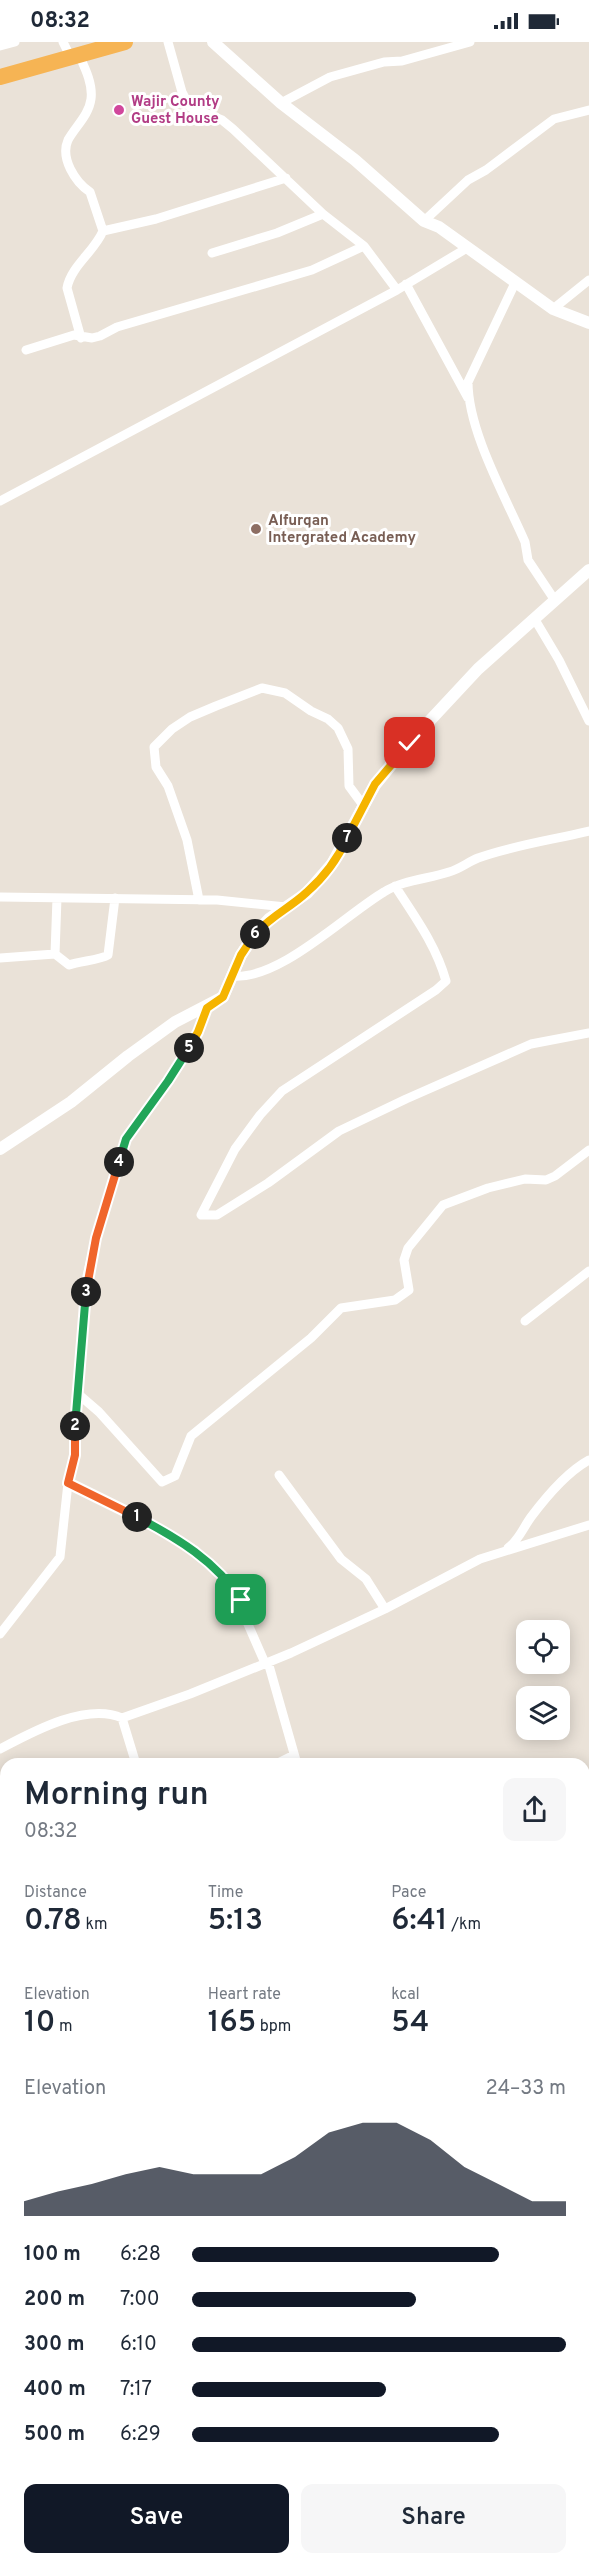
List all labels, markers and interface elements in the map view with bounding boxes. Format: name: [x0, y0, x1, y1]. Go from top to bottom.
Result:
text: 08:32: [30, 8, 90, 35]
place label: Wajir County Guest House: [131, 93, 220, 129]
marker: Wajir County Guest House: [112, 103, 126, 117]
place label: Alfurqan Intergrated Academy: [268, 512, 416, 548]
marker: Alfurqan Intergrated Academy: [249, 522, 263, 536]
pin: [384, 717, 435, 768]
icon: check: [393, 726, 426, 759]
pin: 7: [332, 823, 362, 853]
text: 7: [343, 828, 351, 848]
pin: 6: [240, 919, 270, 949]
text: 6: [250, 924, 260, 944]
pin: 5: [174, 1033, 204, 1063]
text: 5: [184, 1038, 194, 1058]
pin: 4: [104, 1147, 134, 1177]
text: 4: [114, 1152, 124, 1172]
pin: 3: [71, 1277, 101, 1307]
text: 3: [81, 1282, 91, 1302]
pin: 2: [60, 1411, 90, 1441]
text: 2: [70, 1416, 80, 1436]
pin: 1: [122, 1502, 152, 1532]
text: 1: [134, 1507, 140, 1527]
pin: [215, 1574, 266, 1625]
icon: arrive: [224, 1583, 257, 1616]
map controls: [516, 1620, 570, 1740]
button: locate: [516, 1620, 570, 1674]
button: layers: [516, 1686, 570, 1740]
text: Morning run: [24, 1775, 209, 1817]
button: share: [503, 1778, 566, 1841]
text: 08:32: [24, 1819, 77, 1845]
text: Distance: [24, 1883, 87, 1903]
text: Time: [208, 1883, 243, 1903]
text: Pace: [391, 1883, 426, 1903]
text: 0.78: [24, 1903, 82, 1940]
text: 5:13: [208, 1903, 263, 1940]
text: 6:41: [391, 1903, 448, 1940]
text: km: [82, 1915, 108, 1935]
text: /km: [448, 1915, 481, 1935]
text: Elevation: [24, 1985, 90, 2005]
text: Heart rate: [208, 1985, 281, 2005]
text: kcal: [391, 1985, 420, 2005]
text: 10: [24, 2005, 55, 2042]
text: 165: [208, 2005, 256, 2042]
text: 54: [391, 2005, 429, 2042]
text: m: [55, 2017, 73, 2037]
text: bpm: [256, 2017, 291, 2037]
text: Elevation: [24, 2076, 106, 2102]
text: 24–33 m: [486, 2076, 566, 2102]
text: 100 m: [24, 2242, 81, 2268]
text: 6:28: [120, 2242, 161, 2268]
text: 200 m: [24, 2287, 85, 2313]
text: 7:00: [120, 2287, 160, 2313]
text: 300 m: [24, 2332, 85, 2358]
text: 6:10: [120, 2332, 157, 2358]
text: 400 m: [24, 2377, 86, 2403]
text: 7:17: [120, 2377, 152, 2403]
text: 500 m: [24, 2422, 85, 2448]
text: 6:29: [120, 2422, 161, 2448]
button: Save: [24, 2484, 289, 2553]
button: Share: [301, 2484, 566, 2553]

